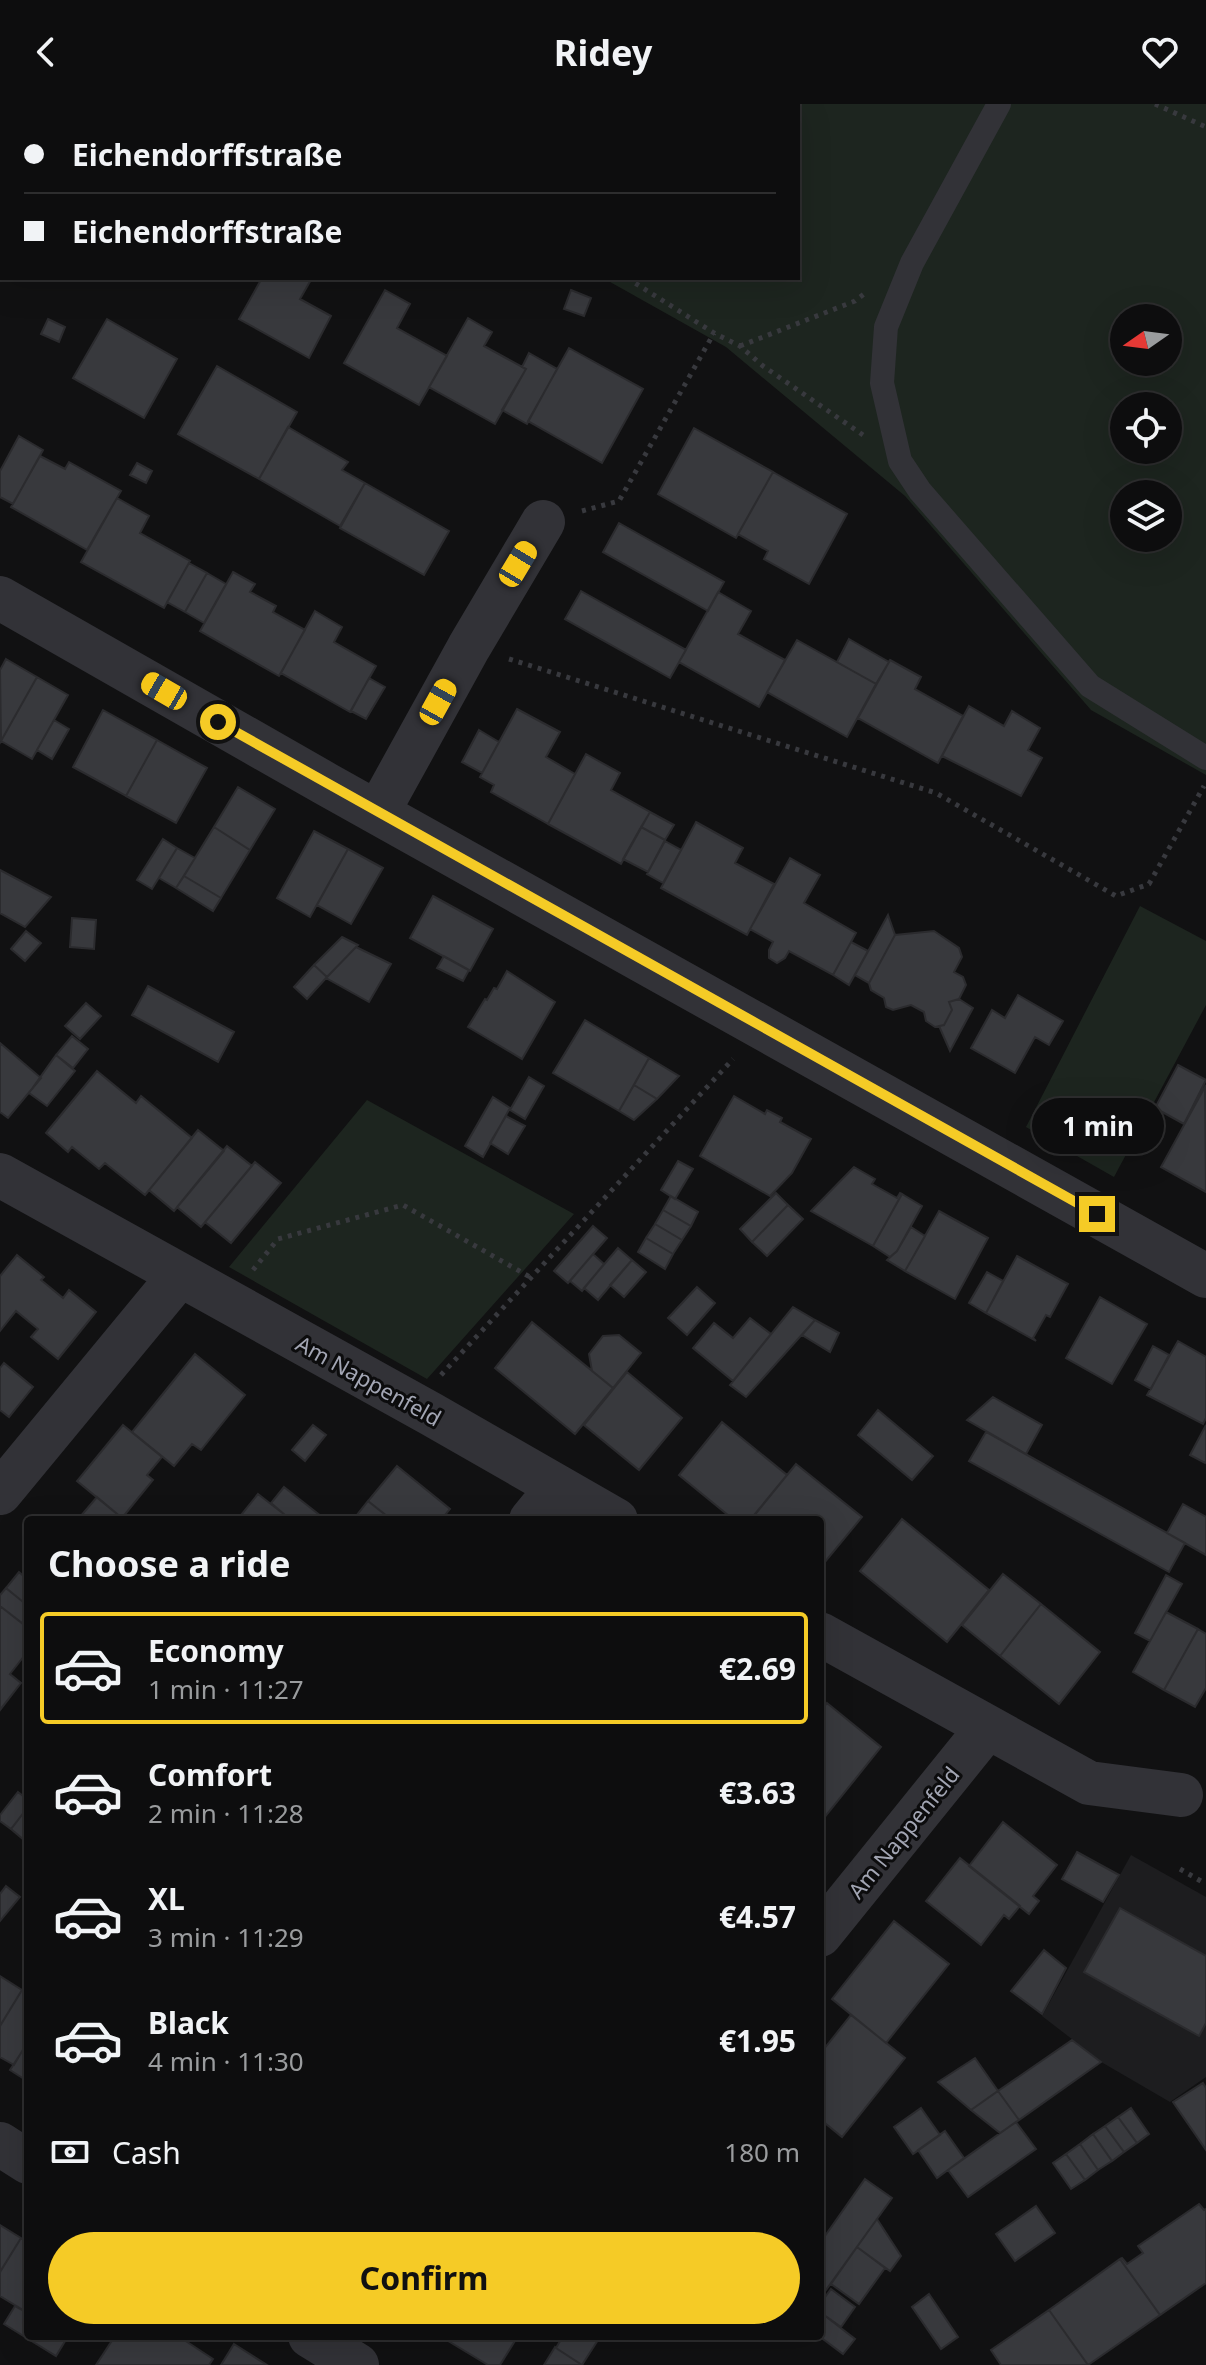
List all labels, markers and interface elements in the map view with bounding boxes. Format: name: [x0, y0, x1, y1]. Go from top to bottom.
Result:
text: Ridey: [554, 28, 652, 77]
icon: back: [24, 30, 68, 74]
icon: heart: [1138, 30, 1182, 74]
text: Eichendorffstraße: [72, 134, 342, 175]
text: Eichendorffstraße: [72, 211, 342, 252]
north arrow: [1110, 304, 1182, 376]
map controls: [1110, 304, 1182, 552]
button: locate: [1110, 392, 1182, 464]
button: layers: [1110, 480, 1182, 552]
car: [495, 537, 541, 591]
car: [137, 669, 191, 713]
car: [416, 675, 460, 729]
route start: [200, 704, 236, 740]
callout: 1 min: [1031, 1098, 1163, 1154]
text: 1 min: [1062, 1108, 1134, 1144]
route end: [1079, 1196, 1115, 1232]
street label: Am Nappenfeld: [291, 1328, 447, 1432]
text: Choose a ride: [48, 1539, 290, 1588]
text: Economy: [148, 1630, 284, 1671]
icon: car: [52, 1632, 124, 1704]
text: €2.69: [719, 1648, 796, 1689]
text: 1 min · 11:27: [148, 1671, 304, 1707]
text: Comfort: [148, 1754, 272, 1795]
icon: car: [52, 1756, 124, 1828]
street label: Am Nappenfeld: [840, 1760, 966, 1904]
text: €3.63: [719, 1772, 796, 1813]
text: 2 min · 11:28: [148, 1795, 304, 1831]
text: XL: [148, 1878, 185, 1919]
icon: car: [52, 1880, 124, 1952]
text: €4.57: [719, 1896, 796, 1937]
text: 3 min · 11:29: [148, 1919, 304, 1955]
text: Black: [148, 2002, 229, 2043]
icon: car: [52, 2004, 124, 2076]
text: €1.95: [719, 2020, 796, 2061]
text: 4 min · 11:30: [148, 2043, 304, 2079]
icon: cash: [48, 2130, 92, 2174]
text: Cash: [112, 2132, 181, 2173]
text: 180 m: [724, 2134, 800, 2170]
button: Confirm: [48, 2232, 800, 2324]

